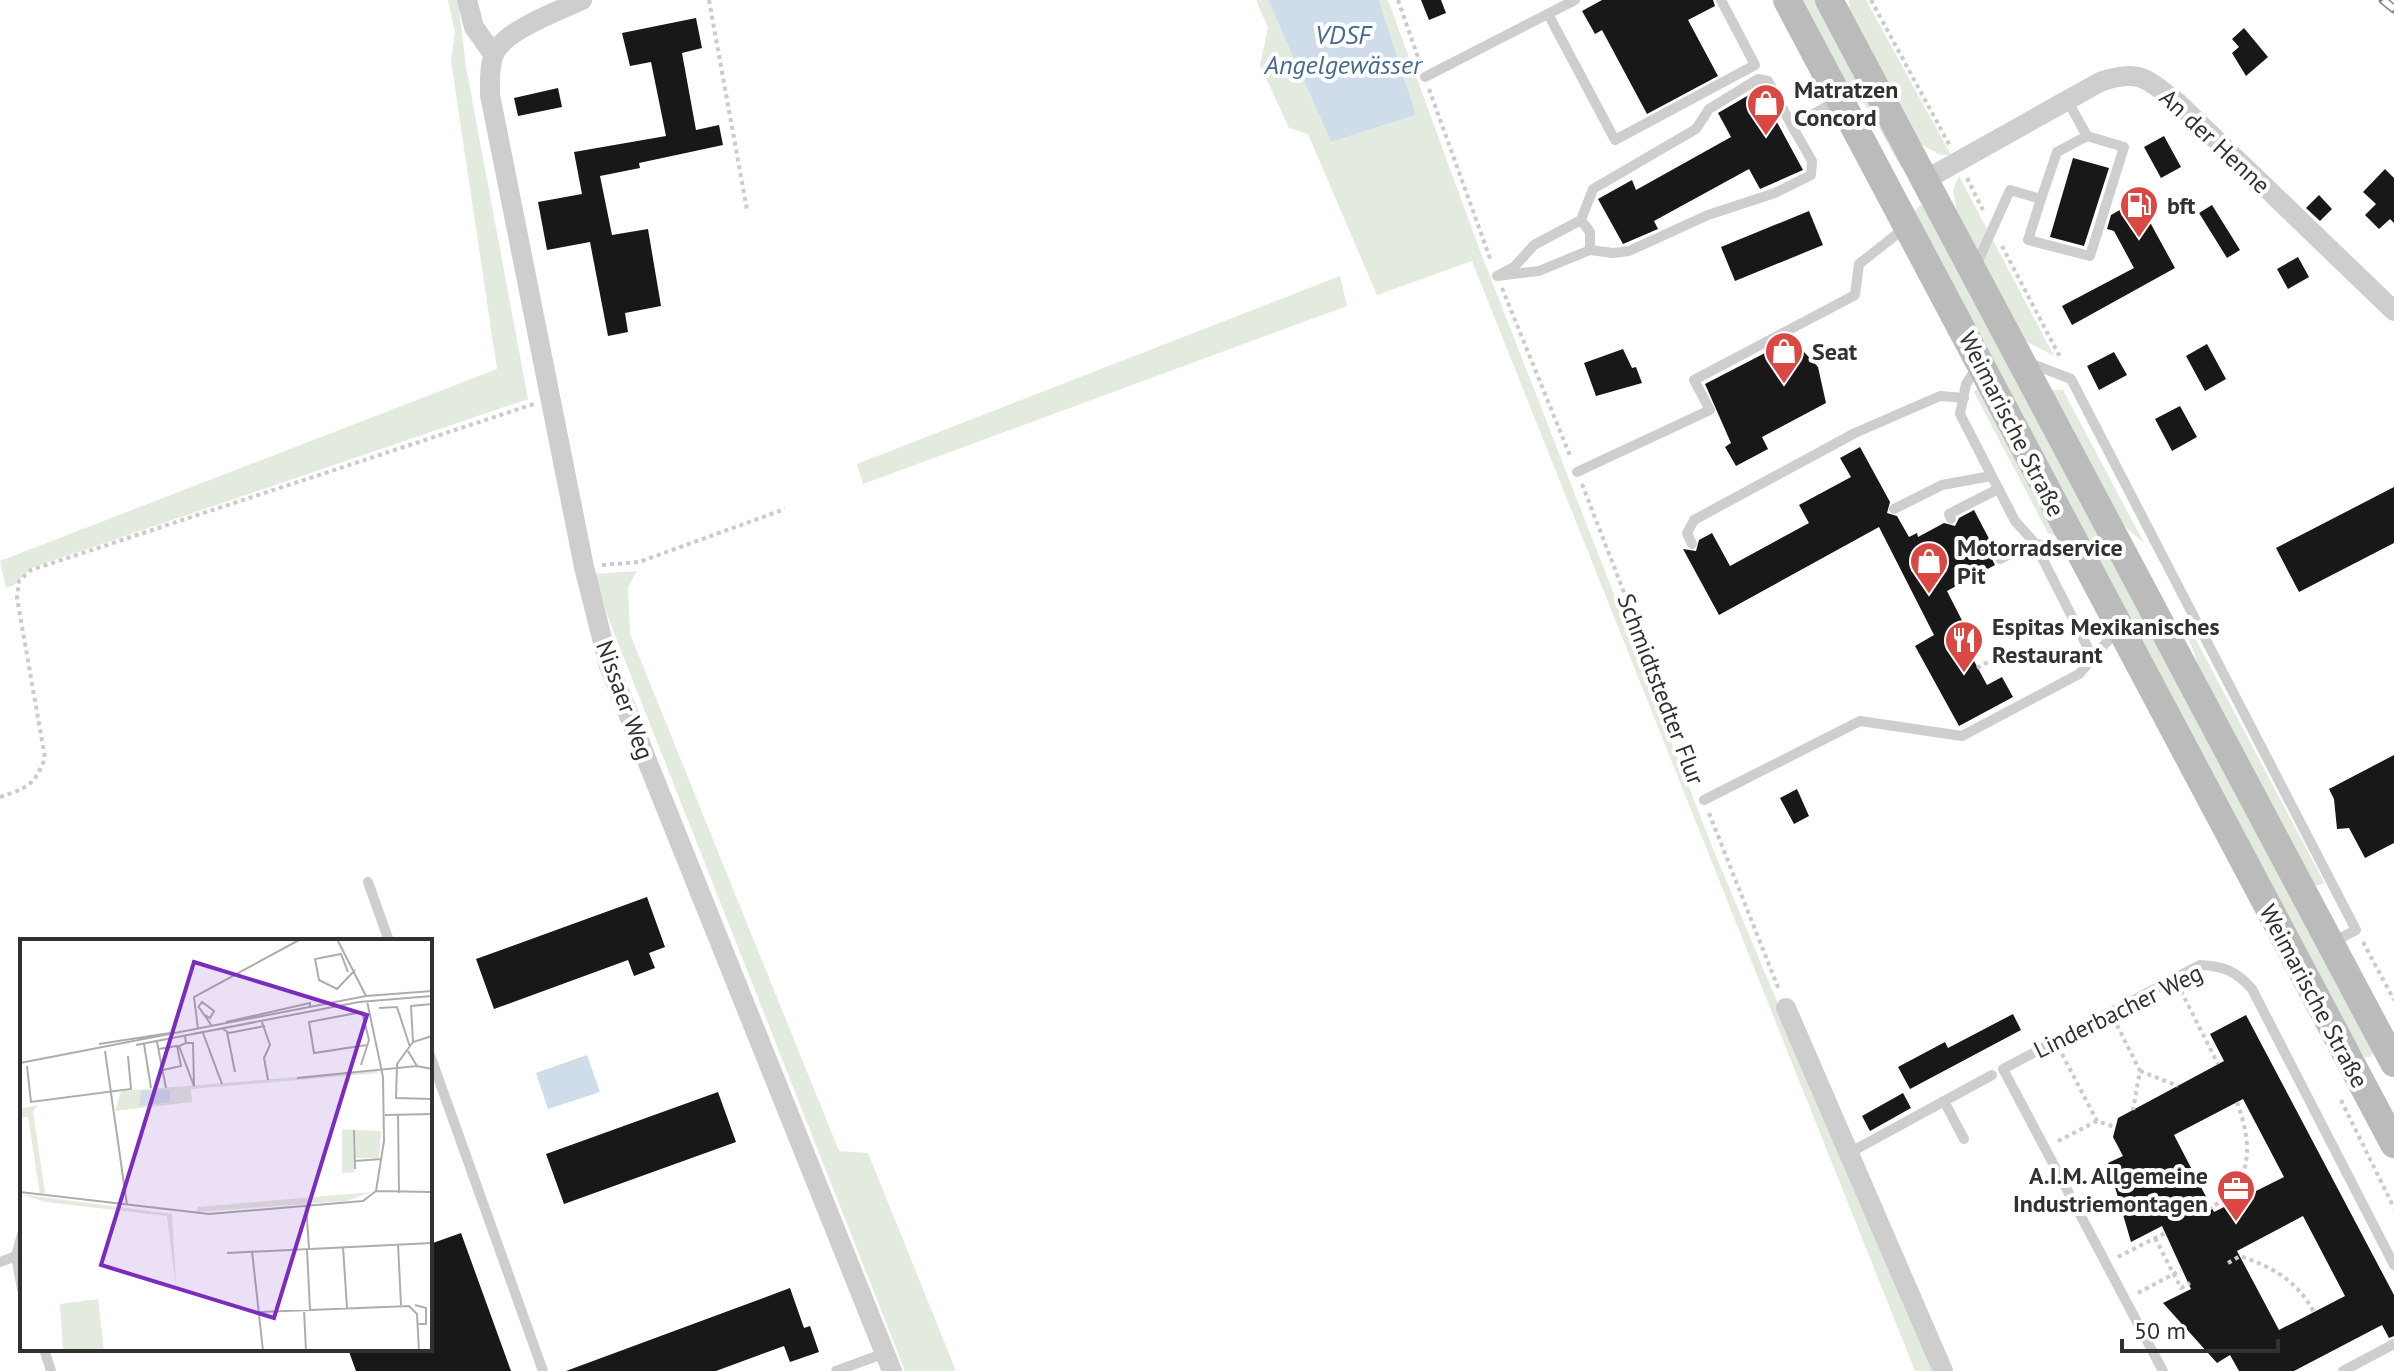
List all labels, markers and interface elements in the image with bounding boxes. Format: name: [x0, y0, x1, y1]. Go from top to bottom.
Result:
water label: VDSF Angelgewässer: [1263, 18, 1423, 81]
place label: Matratzen Concord: [1794, 74, 1898, 133]
shop icon: Matratzen Concord: [1745, 82, 1787, 137]
street label: An der Henne: [2153, 82, 2277, 200]
fuel station icon: bft: [2118, 184, 2160, 239]
place label: bft: [2167, 190, 2196, 221]
street label: Weimarische Straße: [1952, 326, 2072, 522]
shop icon: Seat: [1763, 330, 1805, 385]
place label: Seat: [1812, 336, 1858, 367]
place label: Motorradservice Pit: [1957, 532, 2123, 591]
shop icon: Motorradservice Pit: [1908, 540, 1950, 595]
street label: Schmidtstedter Flur: [1610, 589, 1712, 789]
place label: Espitas Mexikanisches Restaurant: [1992, 611, 2220, 670]
restaurant icon: Espitas Mexikanisches Restaurant: [1943, 619, 1985, 674]
street label: Nissaer Weg: [589, 636, 661, 764]
street label: Weimarische Straße: [2253, 899, 2375, 1093]
inset map: [20, 939, 432, 1351]
street label: Linderbacher Weg: [2028, 957, 2208, 1065]
place label: A.I.M. Allgemeine Industriemontagen: [2013, 1160, 2208, 1219]
office icon: A.I.M. Allgemeine Industriemontagen: [2215, 1168, 2257, 1223]
scale bar: [2122, 1303, 2278, 1353]
text: 50 m: [2134, 1315, 2186, 1346]

